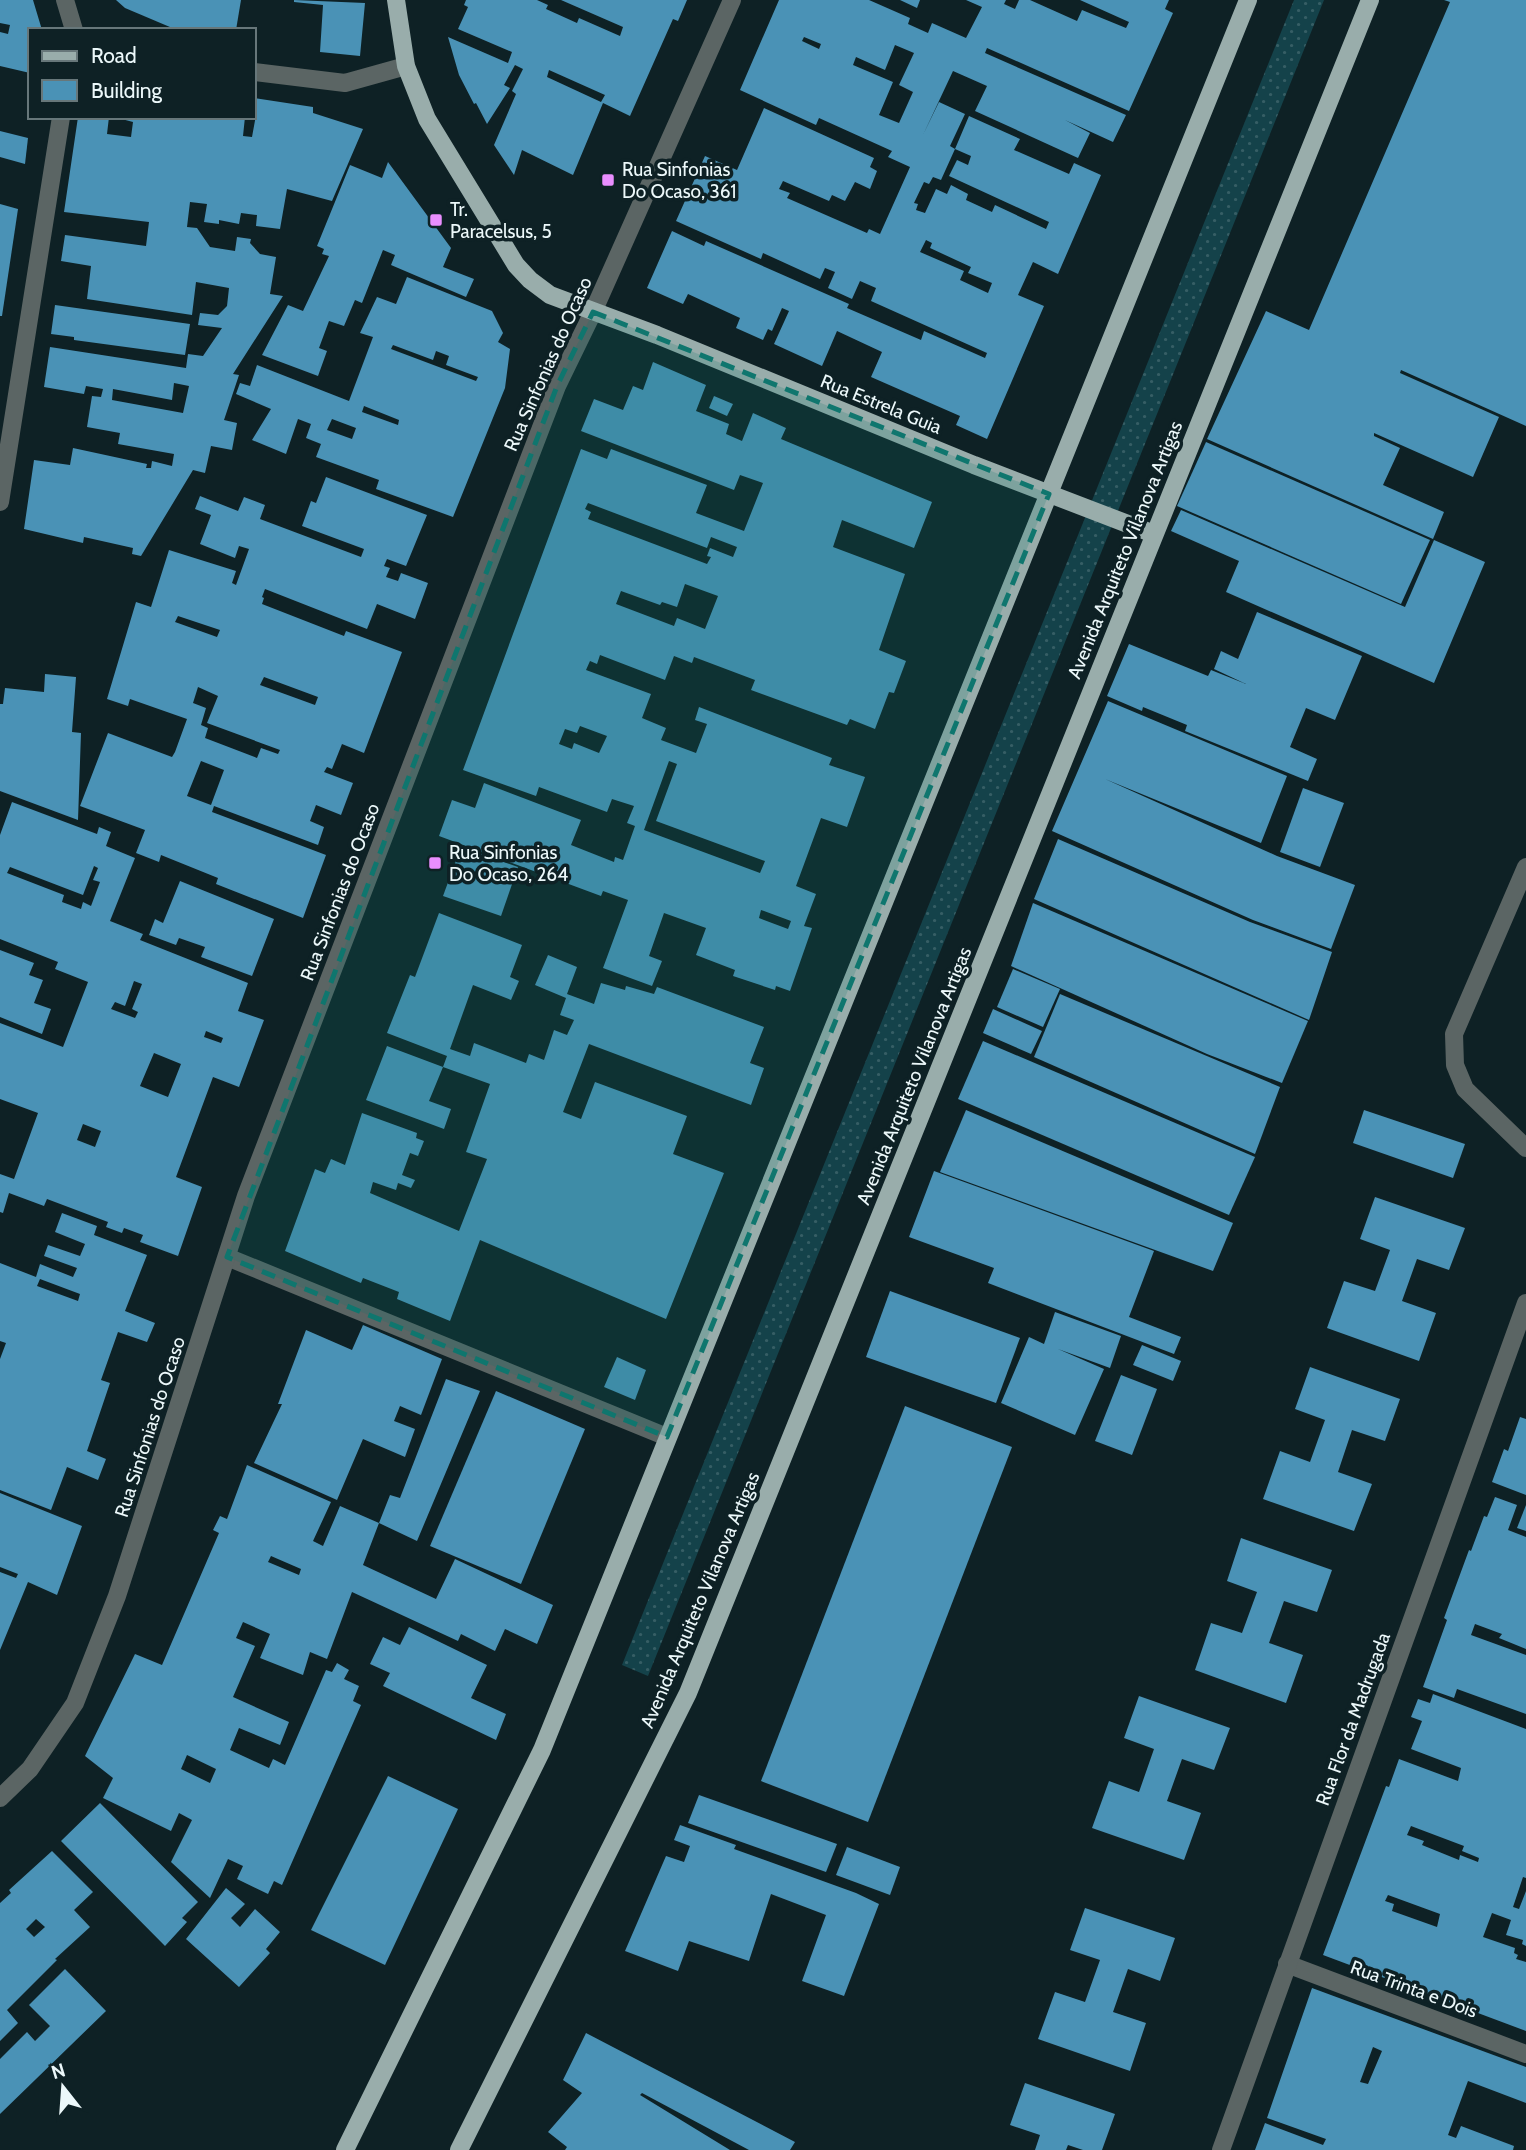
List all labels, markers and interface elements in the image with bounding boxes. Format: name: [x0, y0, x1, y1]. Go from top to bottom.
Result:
legend: [28, 28, 256, 119]
text: Road: [91, 43, 137, 68]
text: Building: [91, 78, 163, 103]
place label: Rua Sinfonias Do Ocaso, 361: [622, 158, 737, 203]
marker: Rua Sinfonias Do Ocaso, 361: [600, 172, 616, 188]
place label: Tr. Paracelsus, 5: [450, 198, 552, 243]
marker: Tr. Paracelsus, 5: [428, 212, 444, 228]
street label: Rua Sinfonias do Ocaso: [499, 273, 597, 455]
street label: Rua Estrela Guia: [817, 369, 945, 439]
street label: Avenida Arquiteto Vilanova Artigas: [1063, 418, 1187, 682]
street label: Rua Sinfonias do Ocaso: [295, 800, 385, 984]
place label: Rua Sinfonias Do Ocaso, 264: [449, 841, 568, 886]
marker: Rua Sinfonias Do Ocaso, 264: [427, 855, 443, 871]
street label: Avenida Arquiteto Vilanova Artigas: [852, 944, 976, 1208]
street label: Rua Sinfonias do Ocaso: [110, 1334, 190, 1520]
street label: Avenida Arquiteto Vilanova Artigas: [636, 1468, 765, 1731]
street label: Rua Flor da Madrugada: [1311, 1629, 1395, 1809]
street label: Rua Trinta e Dois: [1347, 1955, 1481, 2023]
north arrow: [28, 2052, 98, 2122]
text: N: [48, 2058, 68, 2084]

